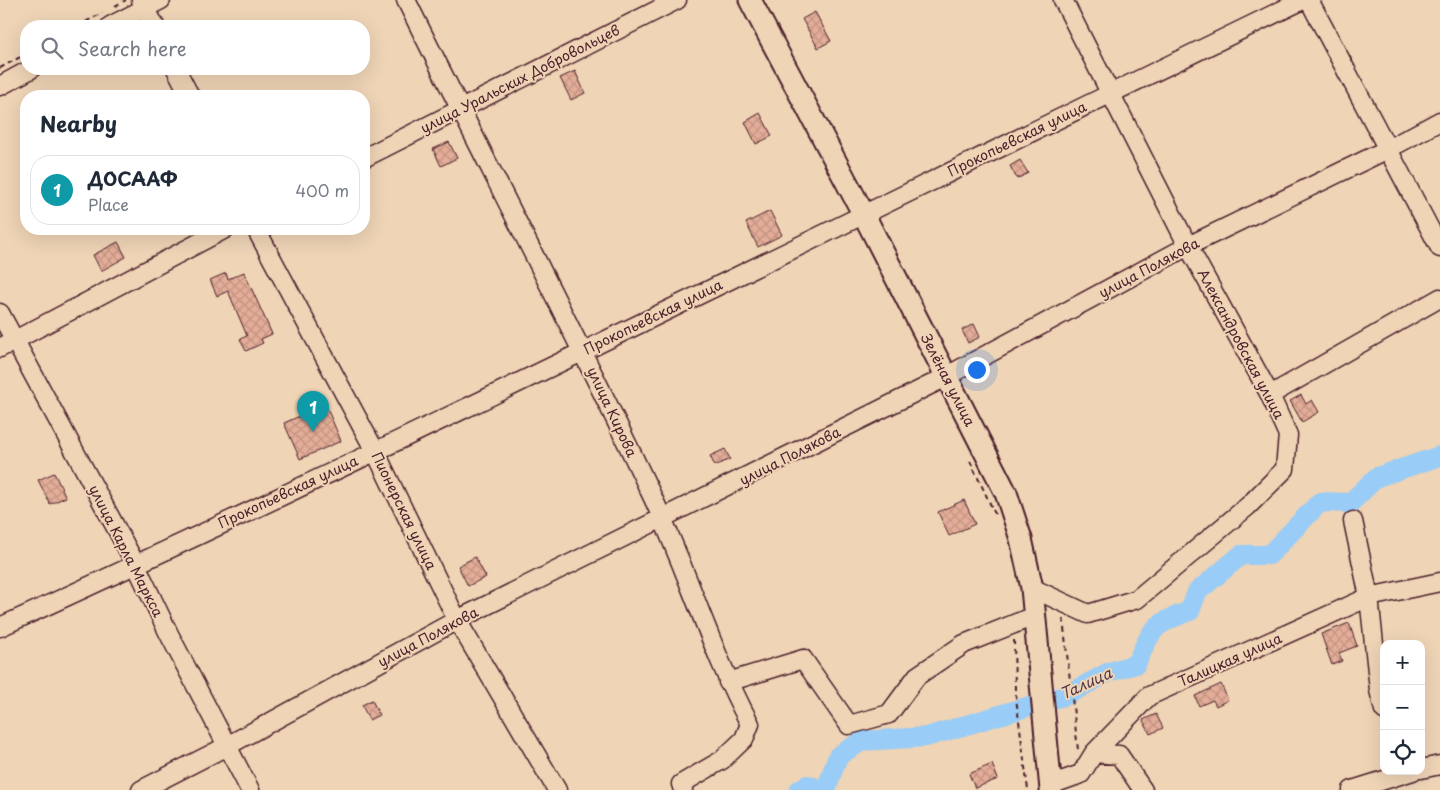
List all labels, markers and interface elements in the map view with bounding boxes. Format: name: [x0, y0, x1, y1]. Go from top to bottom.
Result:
street label: улица Уральских Добровольцев: [416, 19, 623, 138]
search box: [20, 20, 370, 75]
icon: search: [38, 34, 66, 62]
text: Search here: [78, 34, 187, 62]
street label: Прокопьевская улица: [944, 96, 1090, 181]
text: Nearby: [40, 107, 117, 139]
text: ДОСААФ: [88, 164, 178, 192]
text: 1: [53, 178, 61, 202]
text: 400 m: [296, 178, 349, 202]
text: Place: [88, 192, 129, 216]
street label: улица Полякова: [1095, 232, 1203, 303]
street label: Александровская улица: [1193, 265, 1290, 423]
street label: Прокопьевская улица: [580, 274, 726, 359]
street label: Зелёная улица: [916, 330, 981, 430]
your location: [964, 357, 990, 383]
street label: улица Кирова: [582, 363, 643, 461]
pin: 1: [297, 391, 329, 432]
street label: улица Полякова: [736, 421, 844, 490]
street label: Пионерская улица: [367, 448, 442, 573]
street label: Прокопьевская улица: [214, 450, 361, 533]
street label: улица Карла Маркса: [84, 481, 169, 621]
street label: улица Полякова: [374, 601, 482, 672]
street label: Талицкая улица: [1175, 627, 1285, 692]
map controls: [1380, 640, 1425, 775]
button: +: [1380, 640, 1425, 685]
water label: Талица: [1056, 660, 1116, 705]
button: −: [1380, 685, 1425, 730]
button: locate: [1380, 730, 1425, 775]

